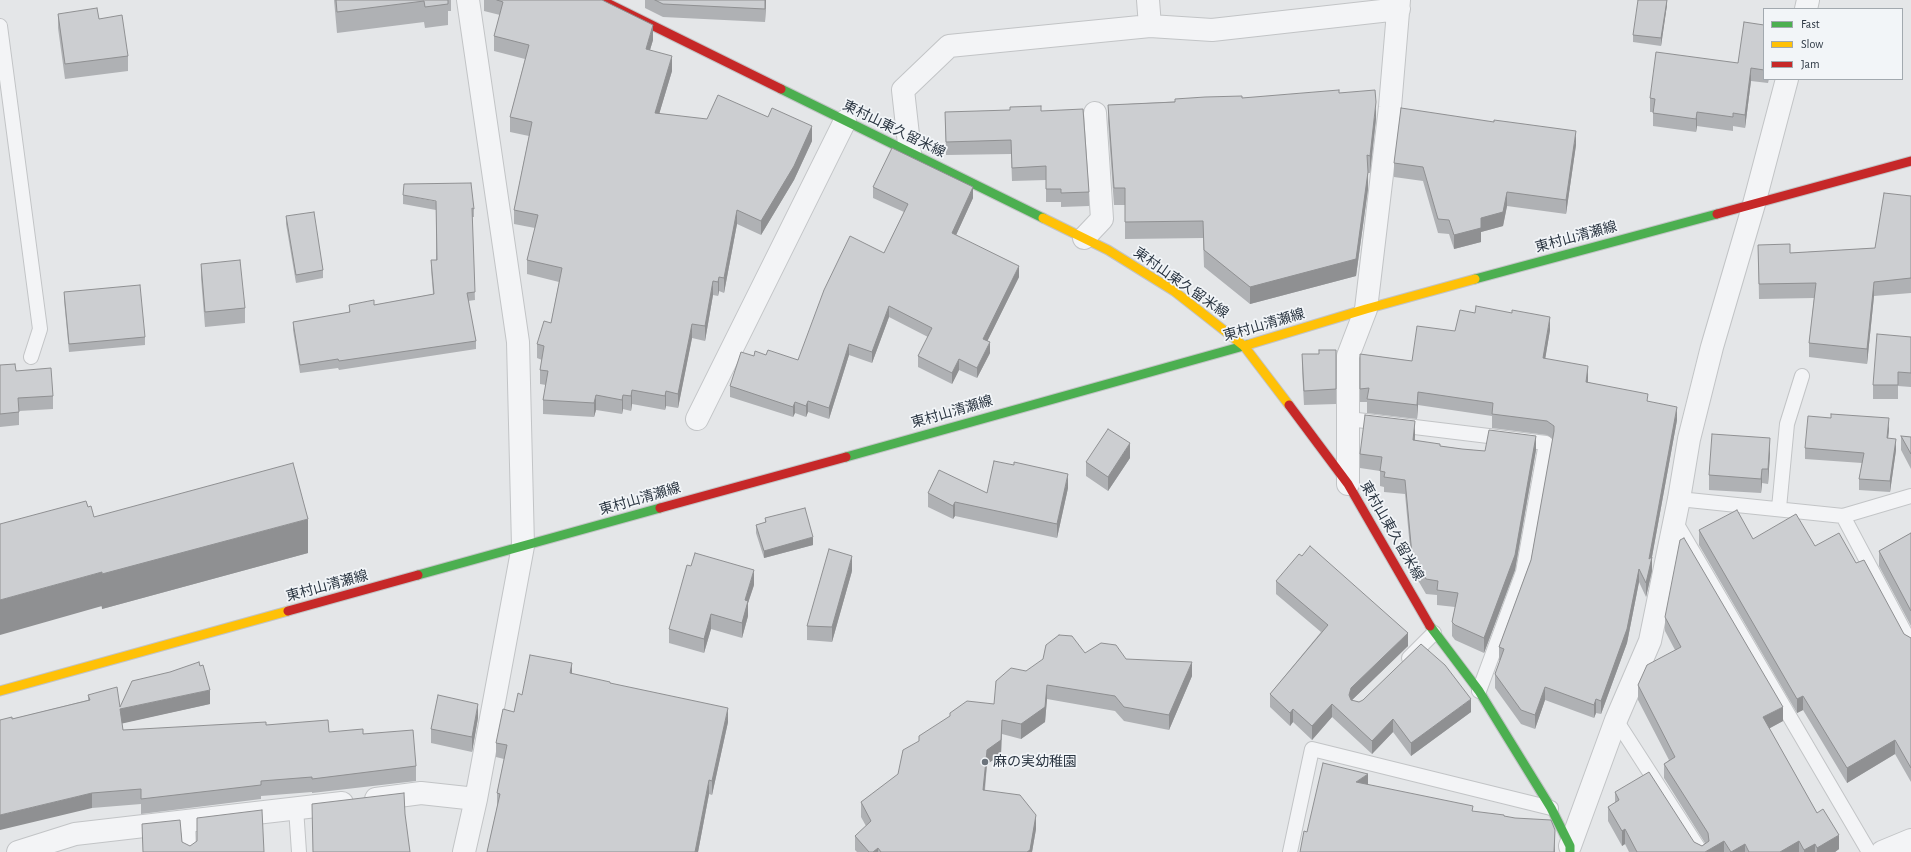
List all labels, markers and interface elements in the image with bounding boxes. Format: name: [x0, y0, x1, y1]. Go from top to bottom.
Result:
legend: [1763, 8, 1903, 80]
text: Fast: [1801, 18, 1820, 30]
text: Slow: [1801, 38, 1823, 50]
text: Jam: [1801, 58, 1820, 70]
street label: 東村山東久留米線: [840, 97, 948, 161]
street label: 東村山清瀬線: [1533, 218, 1619, 256]
street label: 東村山東久留米線: [1130, 244, 1232, 322]
street label: 東村山清瀬線: [1221, 305, 1307, 345]
street label: 東村山清瀬線: [909, 392, 995, 432]
street label: 東村山東久留米線: [1357, 478, 1427, 584]
street label: 東村山清瀬線: [597, 479, 683, 519]
street label: 東村山清瀬線: [284, 567, 370, 605]
place label: 麻の実幼稚園: [993, 754, 1077, 770]
marker: 麻の実幼稚園: [980, 757, 990, 767]

